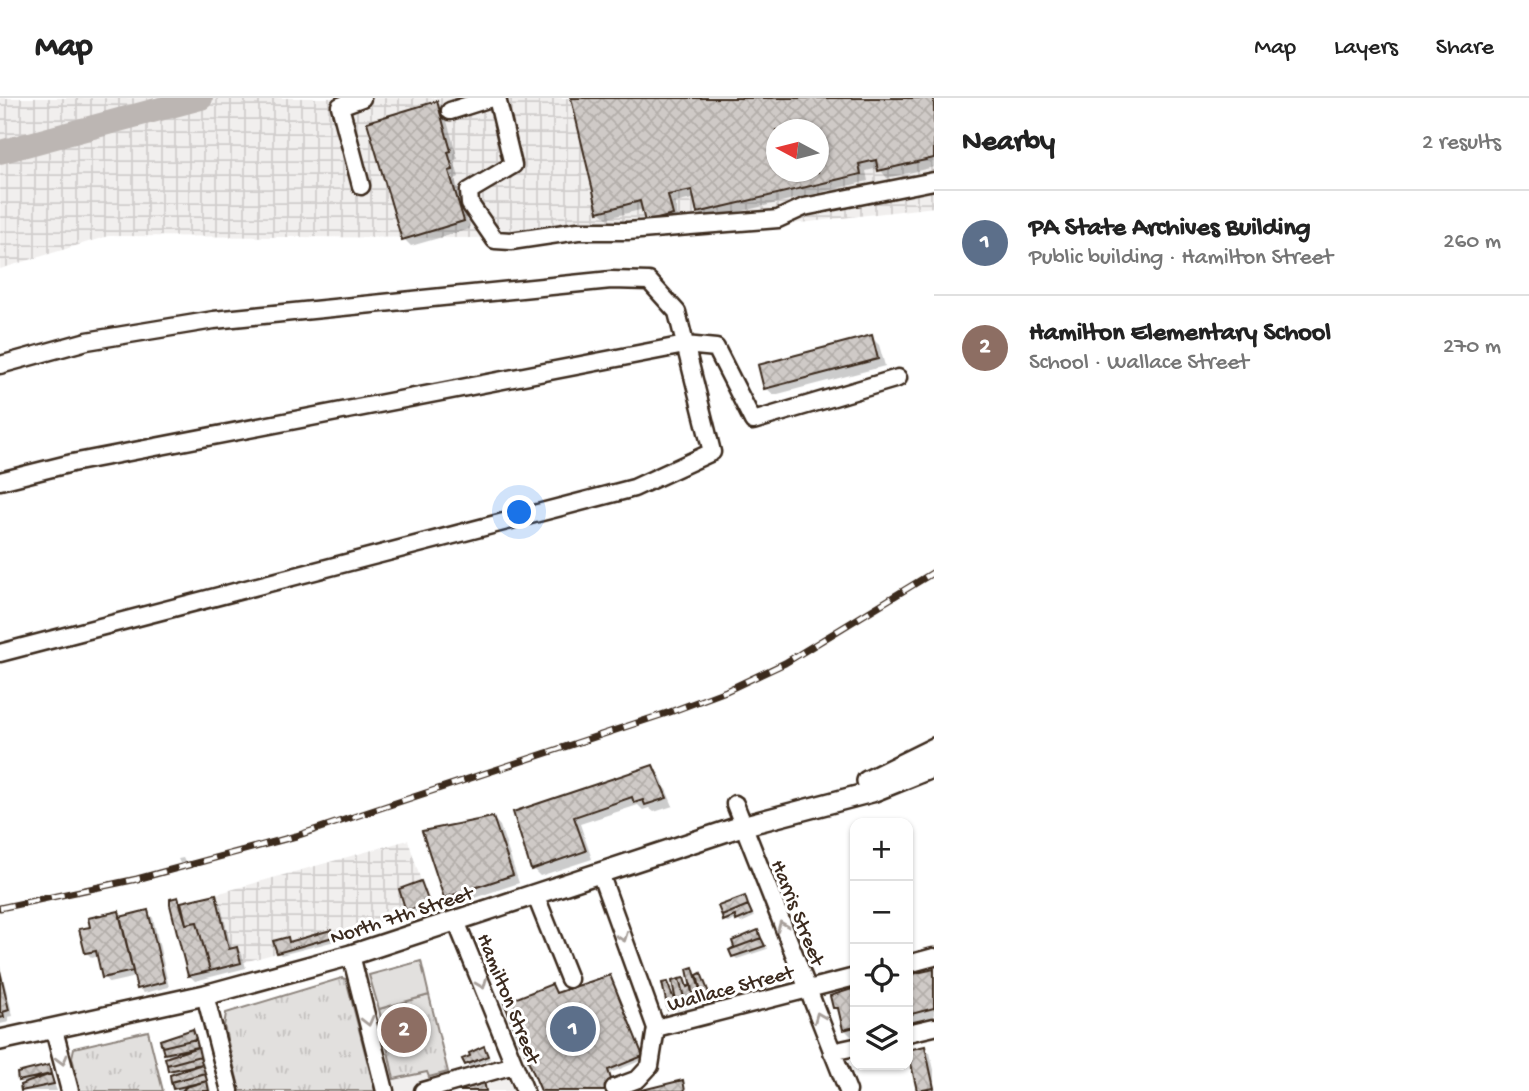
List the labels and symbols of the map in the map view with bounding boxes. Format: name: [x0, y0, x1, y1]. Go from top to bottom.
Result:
north arrow: [766, 119, 829, 182]
your location: [502, 495, 536, 529]
street label: Harris Street: [763, 857, 829, 972]
street label: North 7th Street: [328, 882, 479, 952]
one-way arrow: [776, 920, 790, 932]
one-way arrow: [615, 930, 629, 943]
street label: Hamilton Street: [469, 931, 545, 1070]
street label: Wallace Street: [665, 961, 799, 1019]
one-way arrow: [473, 978, 487, 990]
pin: 1: [550, 1003, 596, 1055]
pin: 2: [381, 1004, 427, 1056]
one-way arrow: [813, 1012, 827, 1024]
one-way arrow: [360, 1015, 374, 1027]
one-way arrow: [54, 1054, 68, 1066]

